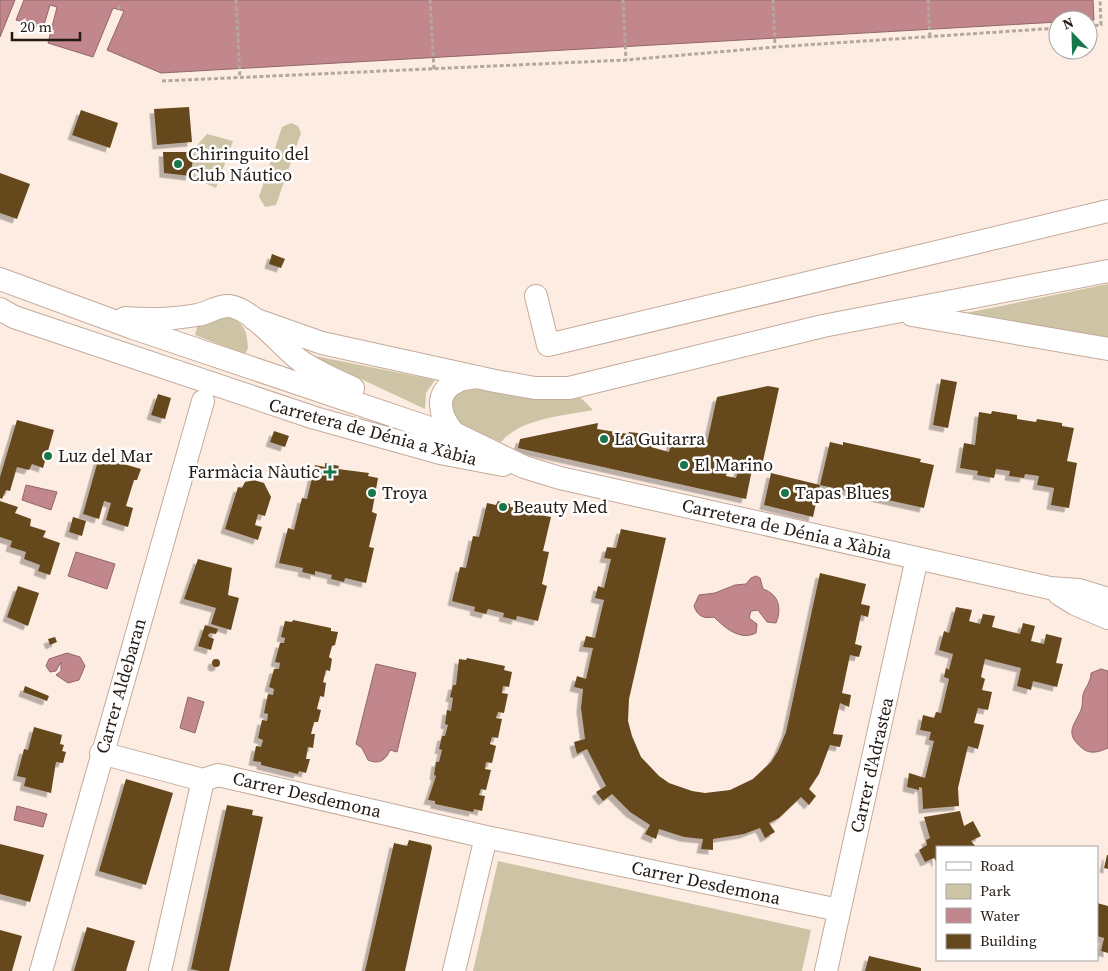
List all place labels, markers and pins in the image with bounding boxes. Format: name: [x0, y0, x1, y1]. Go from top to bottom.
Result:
place label: Chiringuito del Club Náutico: [188, 141, 309, 187]
marker: Chiringuito del Club Náutico: [172, 158, 184, 170]
place label: La Guitarra: [614, 426, 706, 451]
marker: La Guitarra: [598, 433, 610, 445]
place label: Luz del Mar: [58, 443, 153, 468]
marker: Luz del Mar: [42, 450, 54, 462]
place label: El Marino: [694, 452, 773, 477]
place label: Farmàcia Nàutic: [188, 459, 320, 484]
marker: El Marino: [678, 459, 690, 471]
marker: Farmàcia Nàutic: [324, 466, 336, 478]
place label: Troya: [382, 480, 428, 505]
place label: Tapas Blues: [795, 480, 889, 505]
marker: Troya: [366, 487, 378, 499]
marker: Tapas Blues: [779, 487, 791, 499]
place label: Beauty Med: [513, 494, 608, 519]
marker: Beauty Med: [497, 501, 509, 513]

